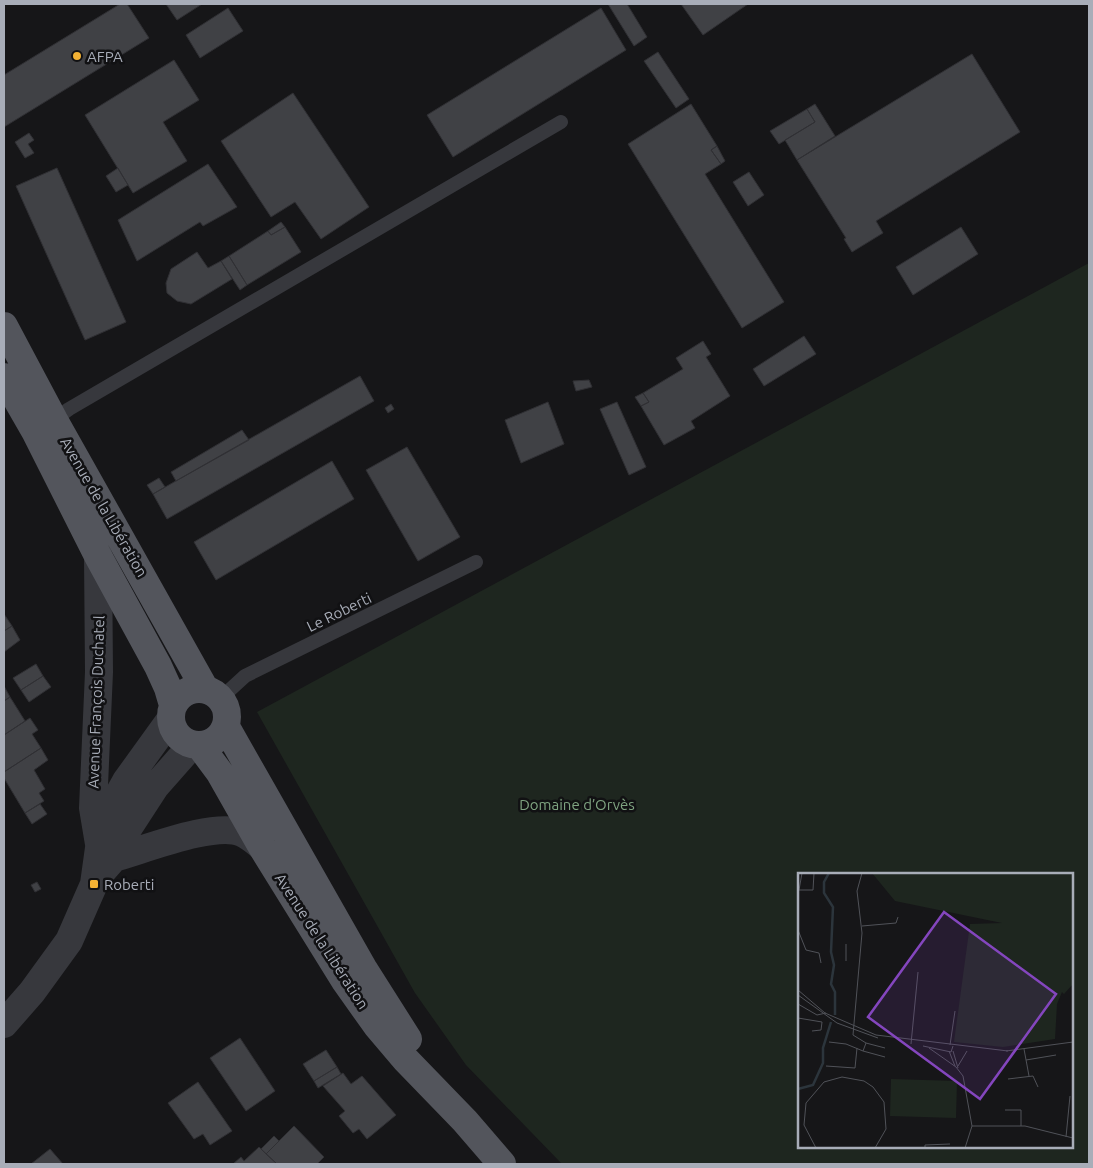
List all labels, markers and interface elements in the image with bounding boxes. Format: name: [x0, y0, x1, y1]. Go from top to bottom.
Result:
place label: AFPA: [87, 48, 123, 65]
marker: AFPA: [71, 50, 83, 62]
street label: Avenue de la Libération: [57, 434, 151, 580]
street label: Le Roberti: [304, 589, 374, 635]
street label: Avenue François Duchatel: [84, 615, 108, 789]
park label: Domaine d’Orvès: [519, 796, 635, 813]
street label: Avenue de la Libération: [272, 870, 372, 1012]
inset map: [798, 873, 1073, 1148]
place label: Roberti: [104, 876, 154, 893]
marker: Roberti: [88, 878, 100, 890]

